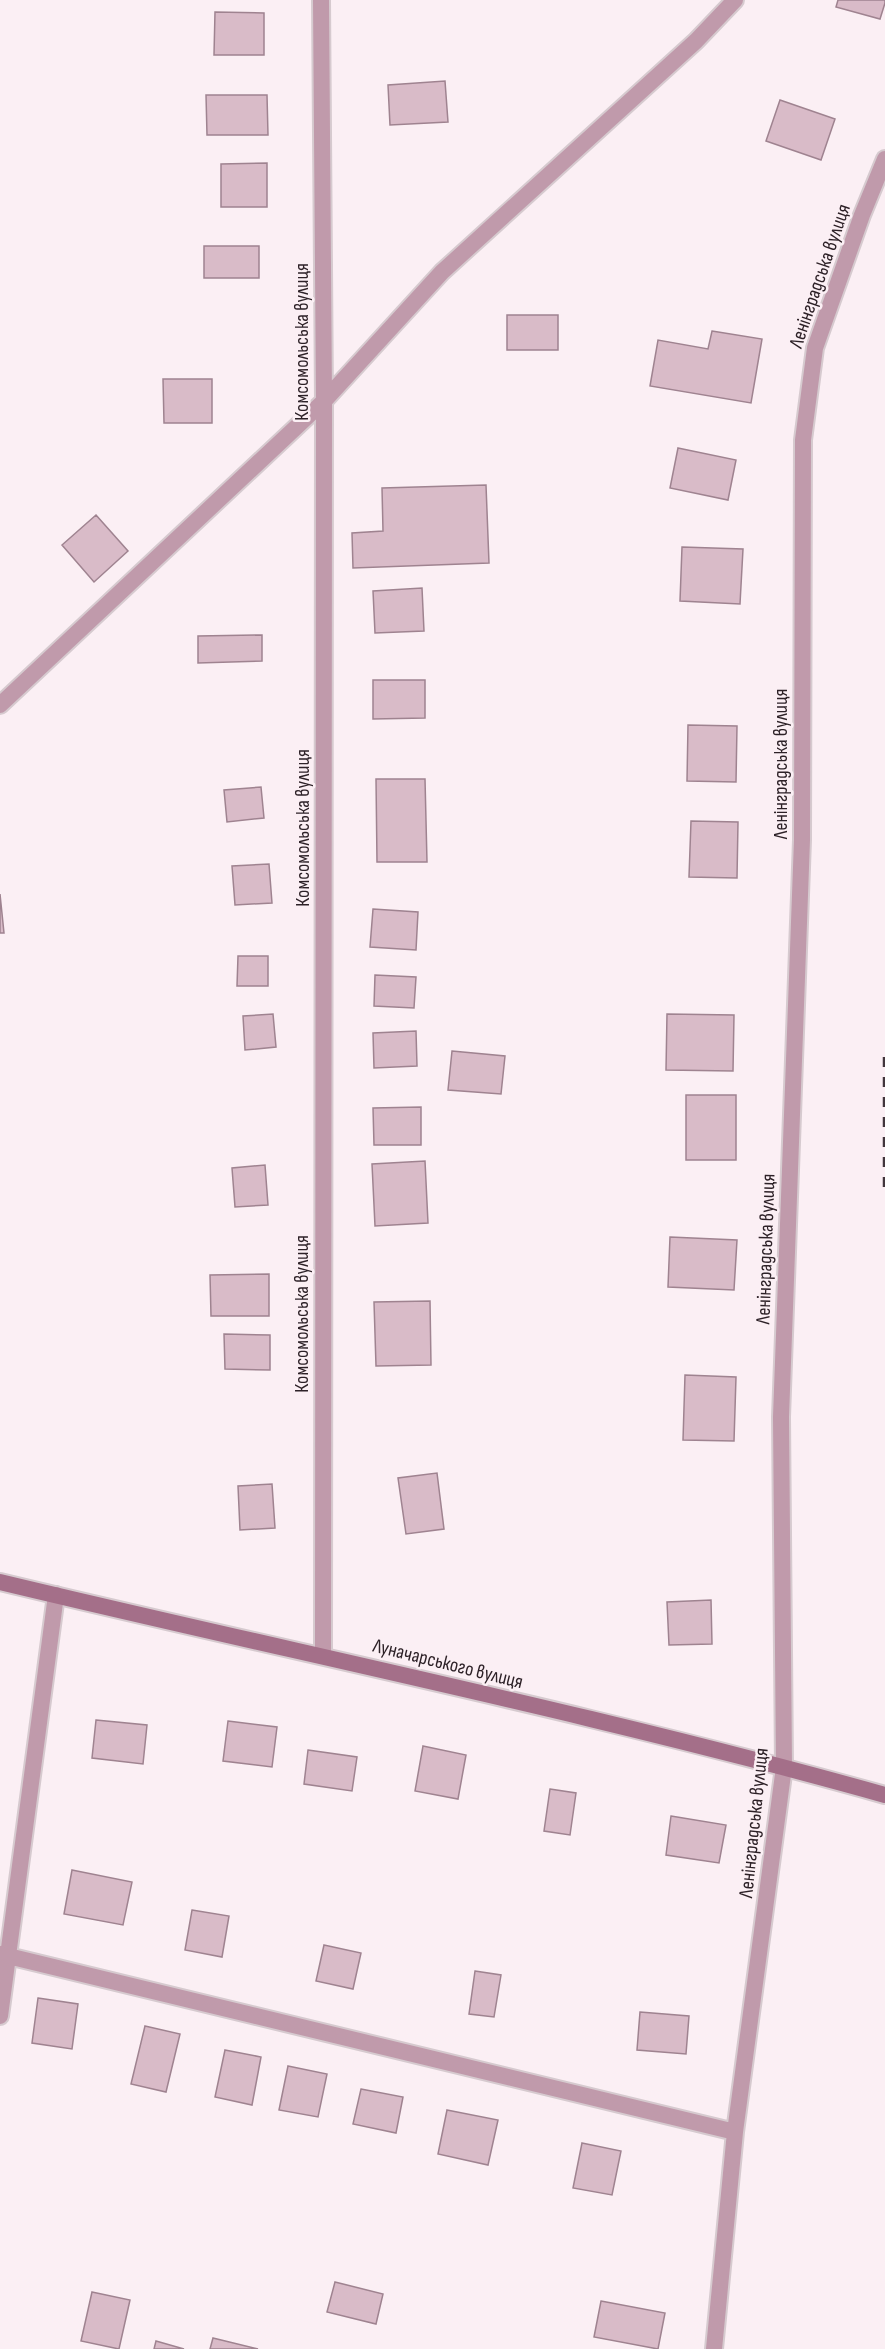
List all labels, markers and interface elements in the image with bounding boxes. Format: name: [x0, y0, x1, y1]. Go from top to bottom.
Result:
street label: Ленінградська вулиця: [784, 201, 856, 352]
street label: Комсомольська вулиця: [290, 263, 314, 421]
street label: Ленінградська вулиця: [769, 689, 793, 840]
street label: Комсомольська вулиця: [291, 749, 315, 907]
street label: Ленінградська вулиця: [751, 1173, 781, 1326]
street label: Комсомольська вулиця: [290, 1235, 314, 1393]
street label: Луначарського вулиця: [369, 1634, 526, 1694]
street label: Ленінградська вулиця: [734, 1747, 774, 1900]

